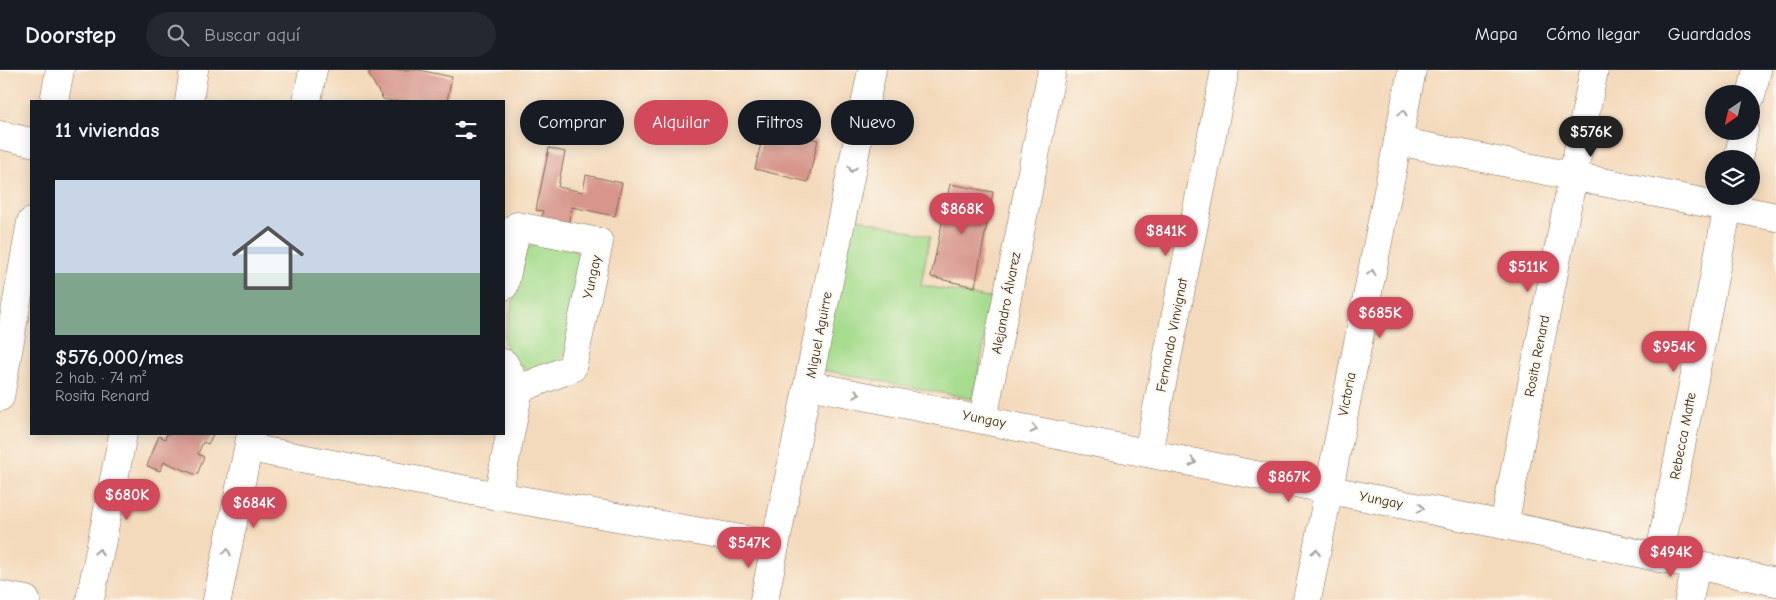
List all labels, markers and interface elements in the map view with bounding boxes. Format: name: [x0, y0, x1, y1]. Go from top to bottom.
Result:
search box: [146, 12, 496, 57]
text: Doorstep: [25, 21, 116, 49]
icon: search: [164, 21, 192, 49]
text: Buscar aquí: [204, 24, 300, 46]
text: Mapa: [1475, 24, 1518, 45]
text: Cómo llegar: [1546, 24, 1640, 45]
text: Guardados: [1668, 24, 1751, 45]
north arrow: [1705, 85, 1760, 140]
map controls: [1705, 85, 1760, 205]
chip: Comprar: [520, 100, 624, 145]
chip: Alquilar: [634, 100, 728, 145]
chip: Filtros: [738, 100, 821, 145]
chip: Nuevo: [831, 100, 914, 145]
one-way arrow: [1398, 109, 1408, 118]
icon: filters: [452, 116, 480, 144]
pin: $576K: [1556, 116, 1626, 158]
text: 11 viviendas: [55, 118, 159, 142]
text: $576K: [1570, 123, 1612, 141]
button: layers: [1705, 150, 1760, 205]
one-way arrow: [848, 165, 858, 174]
pin: $868K: [927, 192, 997, 235]
text: $868K: [940, 200, 984, 218]
icon: home: [223, 213, 313, 303]
pin: $841K: [1131, 214, 1201, 257]
text: $841K: [1146, 222, 1186, 240]
street label: Alejandro Álvarez: [988, 250, 1024, 356]
pin: $511K: [1493, 250, 1563, 293]
street label: Yungay: [579, 253, 605, 300]
text: $511K: [1508, 258, 1548, 276]
one-way arrow: [1366, 268, 1376, 277]
street label: Fernando Vinvignat: [1153, 276, 1192, 394]
street label: Miguel Aguirre: [802, 290, 836, 380]
pin: $685K: [1345, 296, 1415, 339]
text: $685K: [1358, 304, 1402, 322]
street label: Rosita Renard: [1521, 314, 1553, 398]
pin: $954K: [1639, 330, 1709, 373]
text: $954K: [1652, 338, 1696, 356]
text: $576,000/mes: [55, 345, 184, 369]
text: 2 hab. · 74 m²: [55, 369, 146, 387]
street label: Victoria: [1334, 371, 1360, 417]
text: Rosita Renard: [55, 387, 150, 405]
one-way arrow: [853, 389, 862, 399]
street label: Rebecca Matte: [1666, 391, 1700, 481]
street label: Yungay: [961, 406, 1008, 432]
one-way arrow: [1029, 424, 1038, 434]
one-way arrow: [1188, 456, 1197, 467]
pin: $867K: [1254, 460, 1324, 503]
text: $867K: [1268, 468, 1310, 486]
pin: $680K: [92, 478, 162, 521]
text: $680K: [105, 486, 149, 504]
pin: $684K: [219, 486, 289, 529]
street label: Yungay: [1358, 487, 1405, 513]
text: $684K: [233, 494, 275, 512]
one-way arrow: [1416, 502, 1425, 513]
pin: $547K: [714, 526, 784, 569]
text: $547K: [728, 534, 770, 552]
pin: $494K: [1636, 536, 1706, 578]
text: $494K: [1650, 543, 1692, 561]
one-way arrow: [94, 548, 104, 557]
one-way arrow: [222, 548, 232, 557]
one-way arrow: [1310, 548, 1321, 557]

